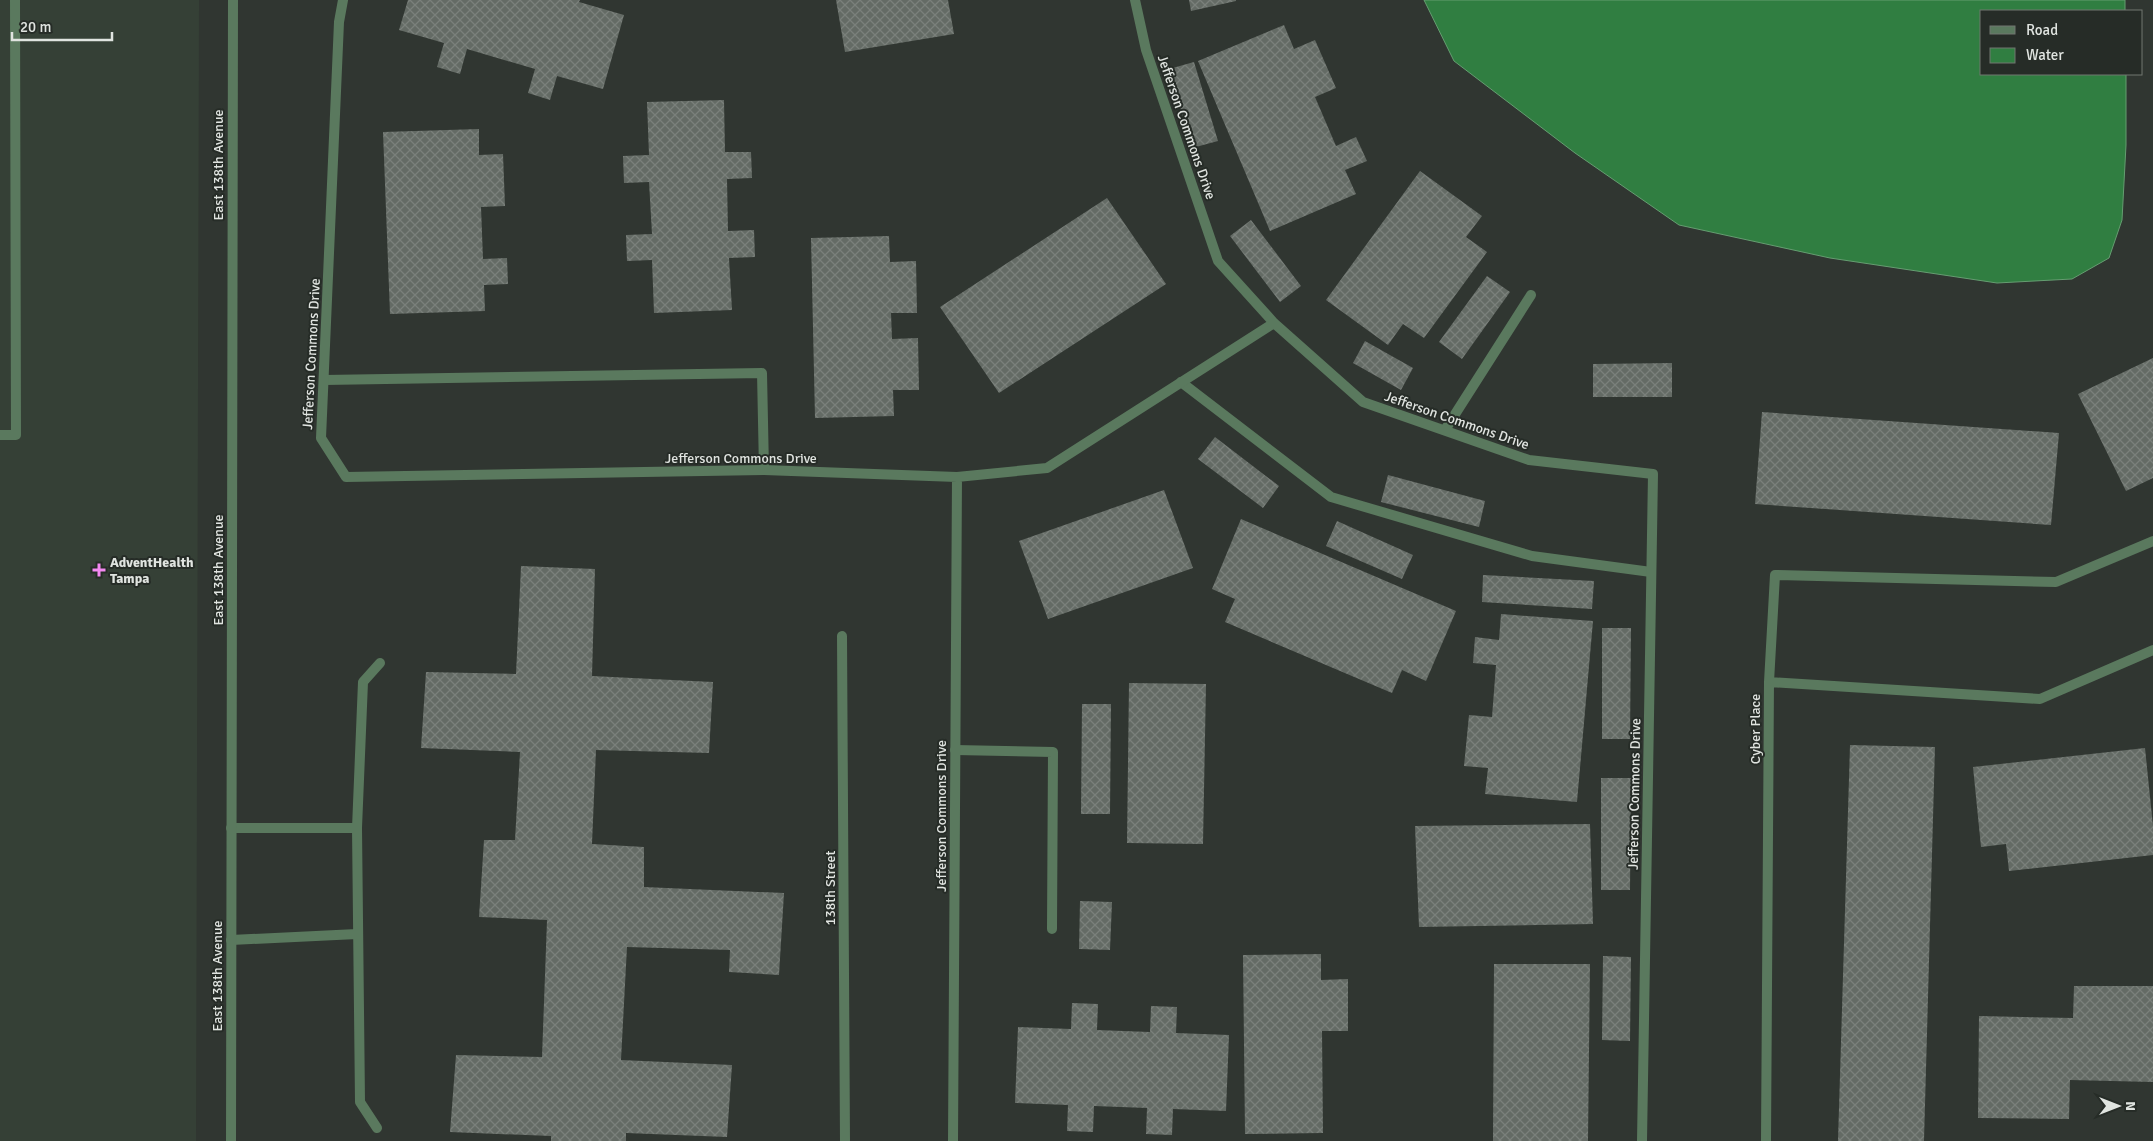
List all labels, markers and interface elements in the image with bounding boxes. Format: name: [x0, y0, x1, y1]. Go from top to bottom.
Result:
scale bar: [12, 10, 112, 42]
legend: [1980, 10, 2143, 75]
text: 20 m: [20, 18, 51, 36]
text: Road: [2026, 21, 2058, 39]
text: Water: [2026, 46, 2064, 64]
street label: Jefferson Commons Drive: [1154, 53, 1219, 202]
street label: East 138th Avenue: [210, 109, 227, 221]
street label: Jefferson Commons Drive: [299, 278, 324, 430]
street label: Jefferson Commons Drive: [1382, 388, 1531, 453]
street label: Jefferson Commons Drive: [665, 450, 817, 467]
street label: East 138th Avenue: [210, 514, 227, 626]
place label: AdventHealth Tampa: [110, 554, 194, 587]
marker: AdventHealth Tampa: [92, 563, 106, 577]
street label: Cyber Place: [1747, 694, 1764, 764]
street label: Jefferson Commons Drive: [1625, 718, 1644, 870]
street label: Jefferson Commons Drive: [933, 740, 950, 892]
street label: 138th Street: [822, 851, 839, 925]
street label: East 138th Avenue: [209, 920, 226, 1032]
north arrow: [2093, 1081, 2143, 1131]
text: N: [2122, 1101, 2139, 1111]

